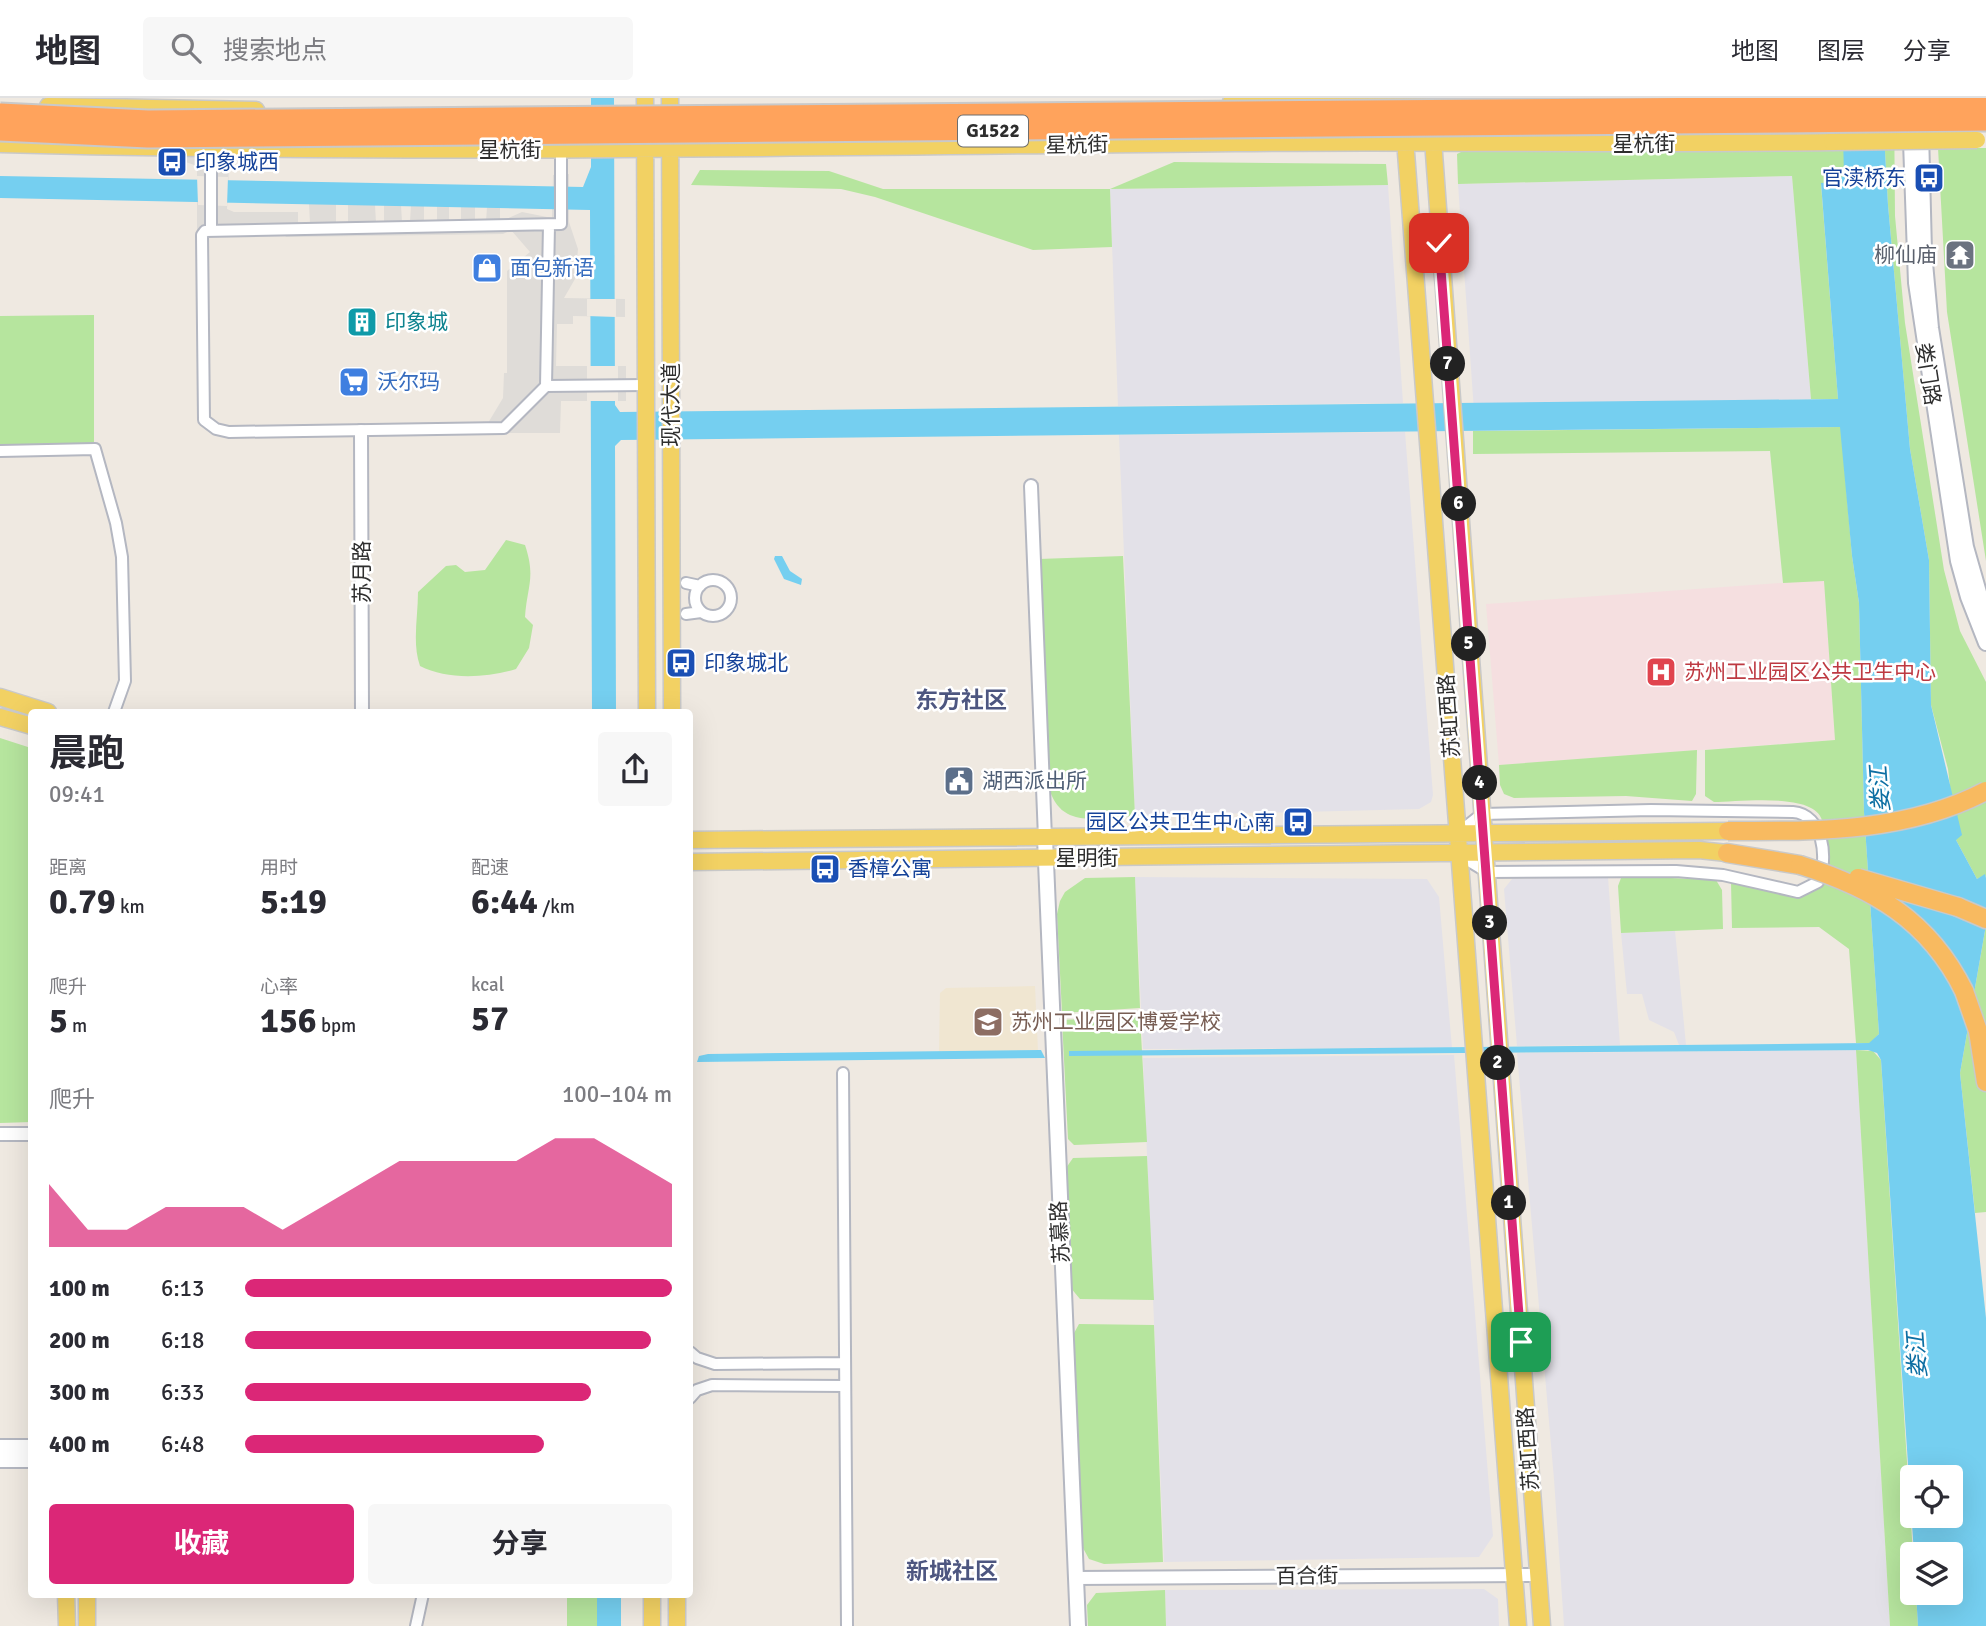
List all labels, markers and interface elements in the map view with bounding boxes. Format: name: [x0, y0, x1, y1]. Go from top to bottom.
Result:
search box: [143, 17, 633, 80]
icon: search: [167, 29, 205, 67]
text: 地图: [35, 31, 101, 72]
text: 搜索地点: [223, 35, 327, 67]
text: 地图: [1731, 36, 1779, 66]
text: 图层: [1817, 36, 1865, 66]
text: 分享: [1903, 36, 1951, 66]
road number: G1522: [958, 116, 1028, 146]
street label: 星杭街: [1045, 131, 1109, 159]
street label: 星杭街: [1613, 131, 1676, 157]
street label: 星杭街: [479, 137, 542, 163]
bus stop icon: 印象城西: [155, 145, 189, 179]
place label: 印象城西: [195, 149, 279, 175]
bus stop icon: 官渎桥东: [1912, 161, 1946, 195]
place label: 官渎桥东: [1822, 165, 1906, 191]
pin: [1409, 213, 1469, 273]
icon: check: [1420, 224, 1458, 262]
temple icon: 柳仙庙: [1943, 238, 1977, 272]
place label: 柳仙庙: [1874, 242, 1937, 268]
shop icon: 面包新语: [470, 251, 504, 285]
place label: 面包新语: [510, 255, 594, 281]
building icon: 印象城: [345, 305, 379, 339]
place label: 印象城: [385, 309, 448, 335]
street label: 娄门路: [1910, 341, 1946, 407]
pin: 7: [1430, 346, 1466, 382]
text: 7: [1442, 351, 1453, 375]
street label: 现代大道: [658, 363, 684, 447]
supermarket icon: 沃尔玛: [337, 365, 371, 399]
place label: 沃尔玛: [377, 369, 440, 395]
pin: 6: [1442, 486, 1476, 522]
text: 6: [1453, 491, 1464, 515]
street label: 苏月路: [349, 541, 375, 604]
pin: 5: [1452, 626, 1486, 662]
text: 5: [1463, 631, 1474, 655]
bus stop icon: 印象城北: [664, 646, 698, 680]
place label: 印象城北: [704, 650, 788, 676]
hospital icon: 苏州工业园区公共卫生中心: [1644, 655, 1678, 689]
place label: 苏州工业园区公共卫生中心: [1684, 659, 1936, 685]
street label: 苏虹西路: [1433, 673, 1465, 759]
district label: 东方社区: [915, 686, 1007, 715]
text: 晨跑: [49, 730, 125, 777]
button: share: [598, 732, 672, 806]
water label: 娄江: [1864, 762, 1896, 813]
public building icon: 湖西派出所: [942, 764, 976, 798]
pin: 4: [1462, 766, 1498, 800]
place label: 湖西派出所: [982, 768, 1087, 794]
text: 4: [1474, 770, 1485, 794]
text: 09:41: [49, 780, 105, 809]
bus stop icon: 园区公共卫生中心南: [1281, 805, 1315, 839]
place label: 园区公共卫生中心南: [1086, 809, 1275, 835]
street label: 星明街: [1056, 845, 1119, 871]
bus stop icon: 香樟公寓: [808, 852, 842, 886]
text: 距离: [49, 856, 87, 880]
text: 用时: [260, 856, 298, 880]
text: 配速: [471, 856, 509, 880]
place label: 香樟公寓: [848, 856, 932, 882]
text: 0.79: [49, 880, 116, 923]
text: 5:19: [260, 880, 327, 923]
text: 6:44: [471, 880, 538, 923]
text: km: [116, 895, 145, 919]
text: /km: [538, 895, 575, 919]
pin: 3: [1472, 906, 1508, 940]
text: 3: [1484, 910, 1495, 934]
text: kcal: [471, 973, 504, 997]
text: 爬升: [49, 975, 87, 999]
text: 心率: [260, 975, 298, 999]
text: 57: [471, 997, 509, 1040]
text: 5: [49, 999, 68, 1042]
text: 156: [260, 999, 317, 1042]
school or university icon: 苏州工业园区博爱学校: [971, 1005, 1005, 1039]
place label: 苏州工业园区博爱学校: [1011, 1009, 1221, 1035]
text: m: [68, 1014, 87, 1038]
text: bpm: [317, 1014, 356, 1038]
pin: 2: [1480, 1046, 1516, 1080]
text: 2: [1492, 1050, 1503, 1074]
text: 100–104 m: [562, 1080, 672, 1109]
text: 爬升: [49, 1085, 95, 1114]
pin: 1: [1492, 1186, 1526, 1220]
text: 1: [1503, 1190, 1514, 1214]
street label: 苏慕路: [1045, 1200, 1075, 1264]
text: 100 m: [49, 1274, 110, 1303]
text: 6:13: [161, 1274, 204, 1303]
pin: [1491, 1312, 1551, 1372]
icon: arrive: [1502, 1323, 1540, 1361]
text: 200 m: [49, 1326, 110, 1355]
text: 6:18: [161, 1326, 204, 1355]
water label: 娄江: [1901, 1328, 1933, 1379]
text: 300 m: [49, 1378, 110, 1407]
text: 6:33: [161, 1378, 204, 1407]
street label: 苏虹西路: [1512, 1406, 1544, 1492]
text: 400 m: [49, 1430, 110, 1459]
text: 6:48: [161, 1430, 204, 1459]
map controls: [1900, 1465, 1963, 1605]
button: locate: [1900, 1465, 1963, 1528]
button: 收藏: [49, 1504, 354, 1584]
button: 分享: [368, 1504, 672, 1584]
button: layers: [1900, 1542, 1963, 1605]
district label: 新城社区: [906, 1557, 998, 1586]
street label: 百合街: [1275, 1562, 1339, 1590]

